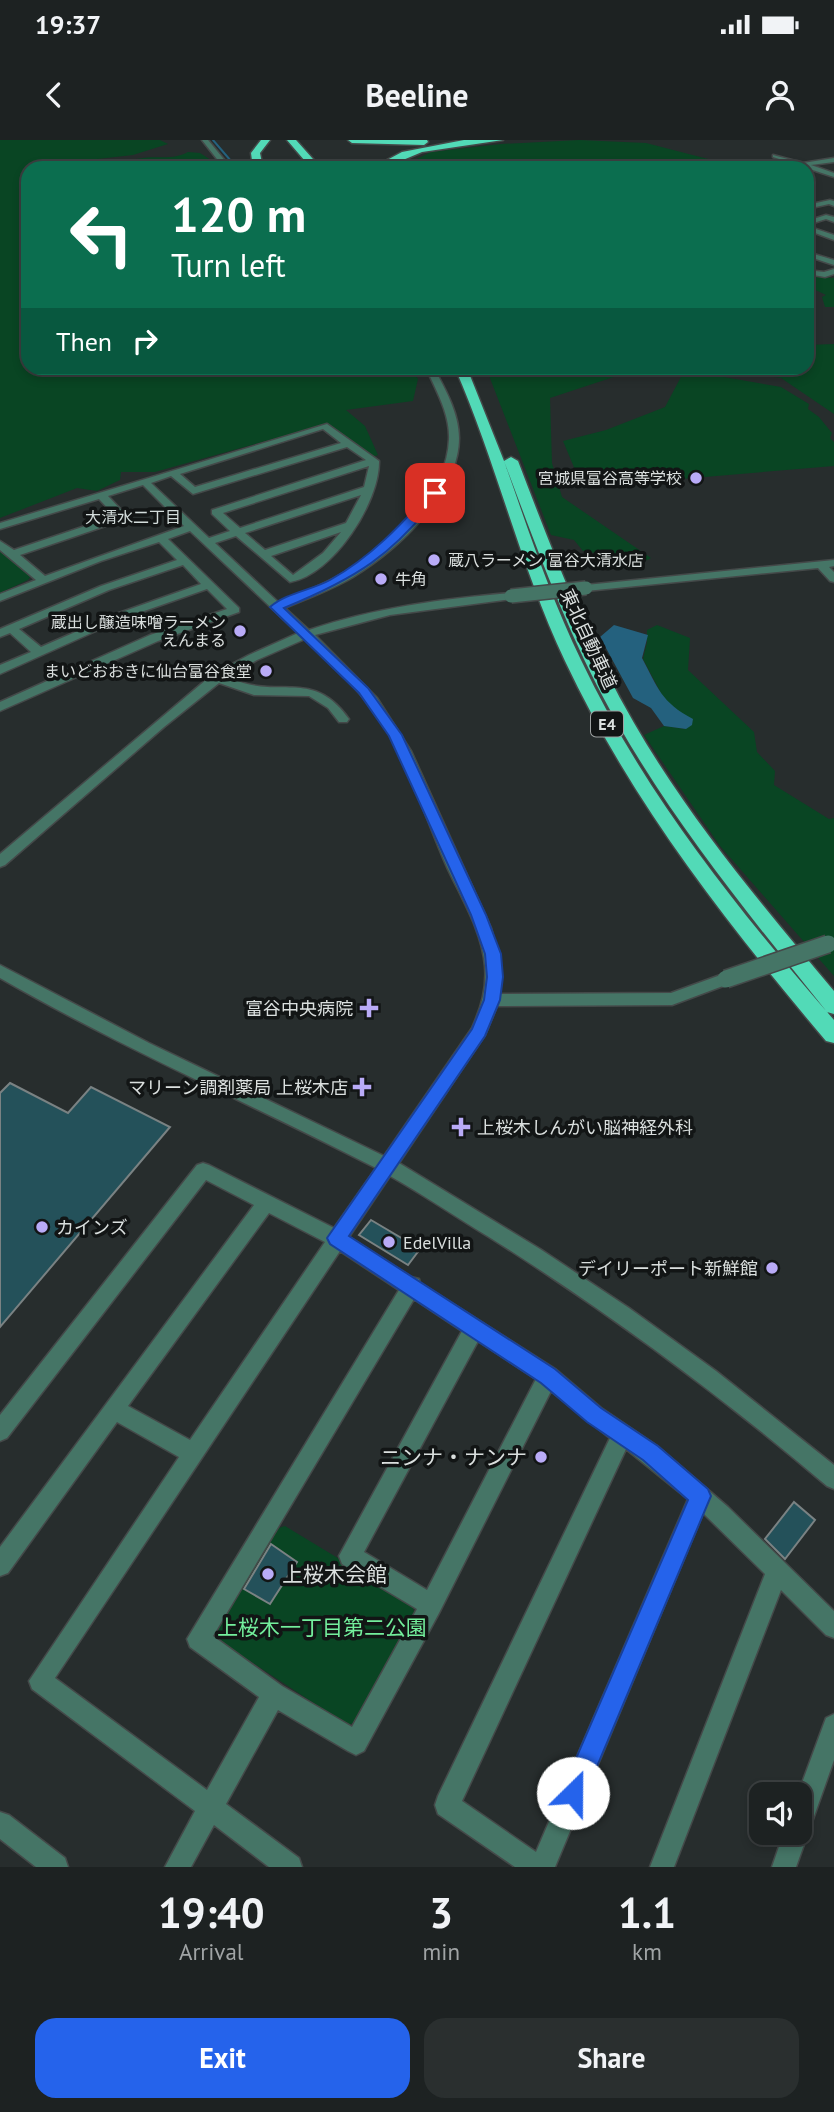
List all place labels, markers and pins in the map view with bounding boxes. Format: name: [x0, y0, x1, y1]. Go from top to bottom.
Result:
pin: [405, 463, 465, 523]
place label: 宮城県富谷高等学校: [538, 468, 682, 488]
marker: 宮城県富谷高等学校: [688, 470, 704, 486]
place label: 蔵八ラーメン 富谷大清水店: [448, 550, 644, 570]
marker: 蔵八ラーメン 富谷大清水店: [426, 552, 442, 568]
place label: 牛角: [395, 569, 427, 589]
marker: 牛角: [373, 571, 389, 587]
place label: 蔵出し醸造味噌ラーメン えんまる: [51, 612, 226, 650]
marker: 蔵出し醸造味噌ラーメン えんまる: [232, 623, 248, 639]
place label: まいどおおきに仙台富谷食堂: [44, 661, 252, 681]
marker: まいどおおきに仙台富谷食堂: [258, 663, 274, 679]
place label: 富谷中央病院: [245, 997, 353, 1020]
marker: 富谷中央病院: [359, 998, 379, 1018]
place label: マリーン調剤薬局 上桜木店: [128, 1076, 348, 1099]
marker: マリーン調剤薬局 上桜木店: [354, 1079, 370, 1095]
place label: 上桜木しんがい脳神経外科: [477, 1116, 693, 1139]
marker: 上桜木しんがい脳神経外科: [451, 1117, 471, 1137]
place label: カインズ: [56, 1216, 128, 1239]
marker: カインズ: [34, 1219, 50, 1235]
place label: EdelVilla: [403, 1231, 471, 1254]
marker: EdelVilla: [381, 1234, 397, 1250]
place label: デイリーポート新鮮館: [578, 1257, 758, 1280]
marker: デイリーポート新鮮館: [764, 1260, 780, 1276]
place label: ニンナ・ナンナ: [380, 1444, 527, 1471]
marker: ニンナ・ナンナ: [533, 1449, 549, 1465]
place label: 上桜木会館: [282, 1561, 387, 1588]
marker: 上桜木会館: [260, 1566, 276, 1582]

